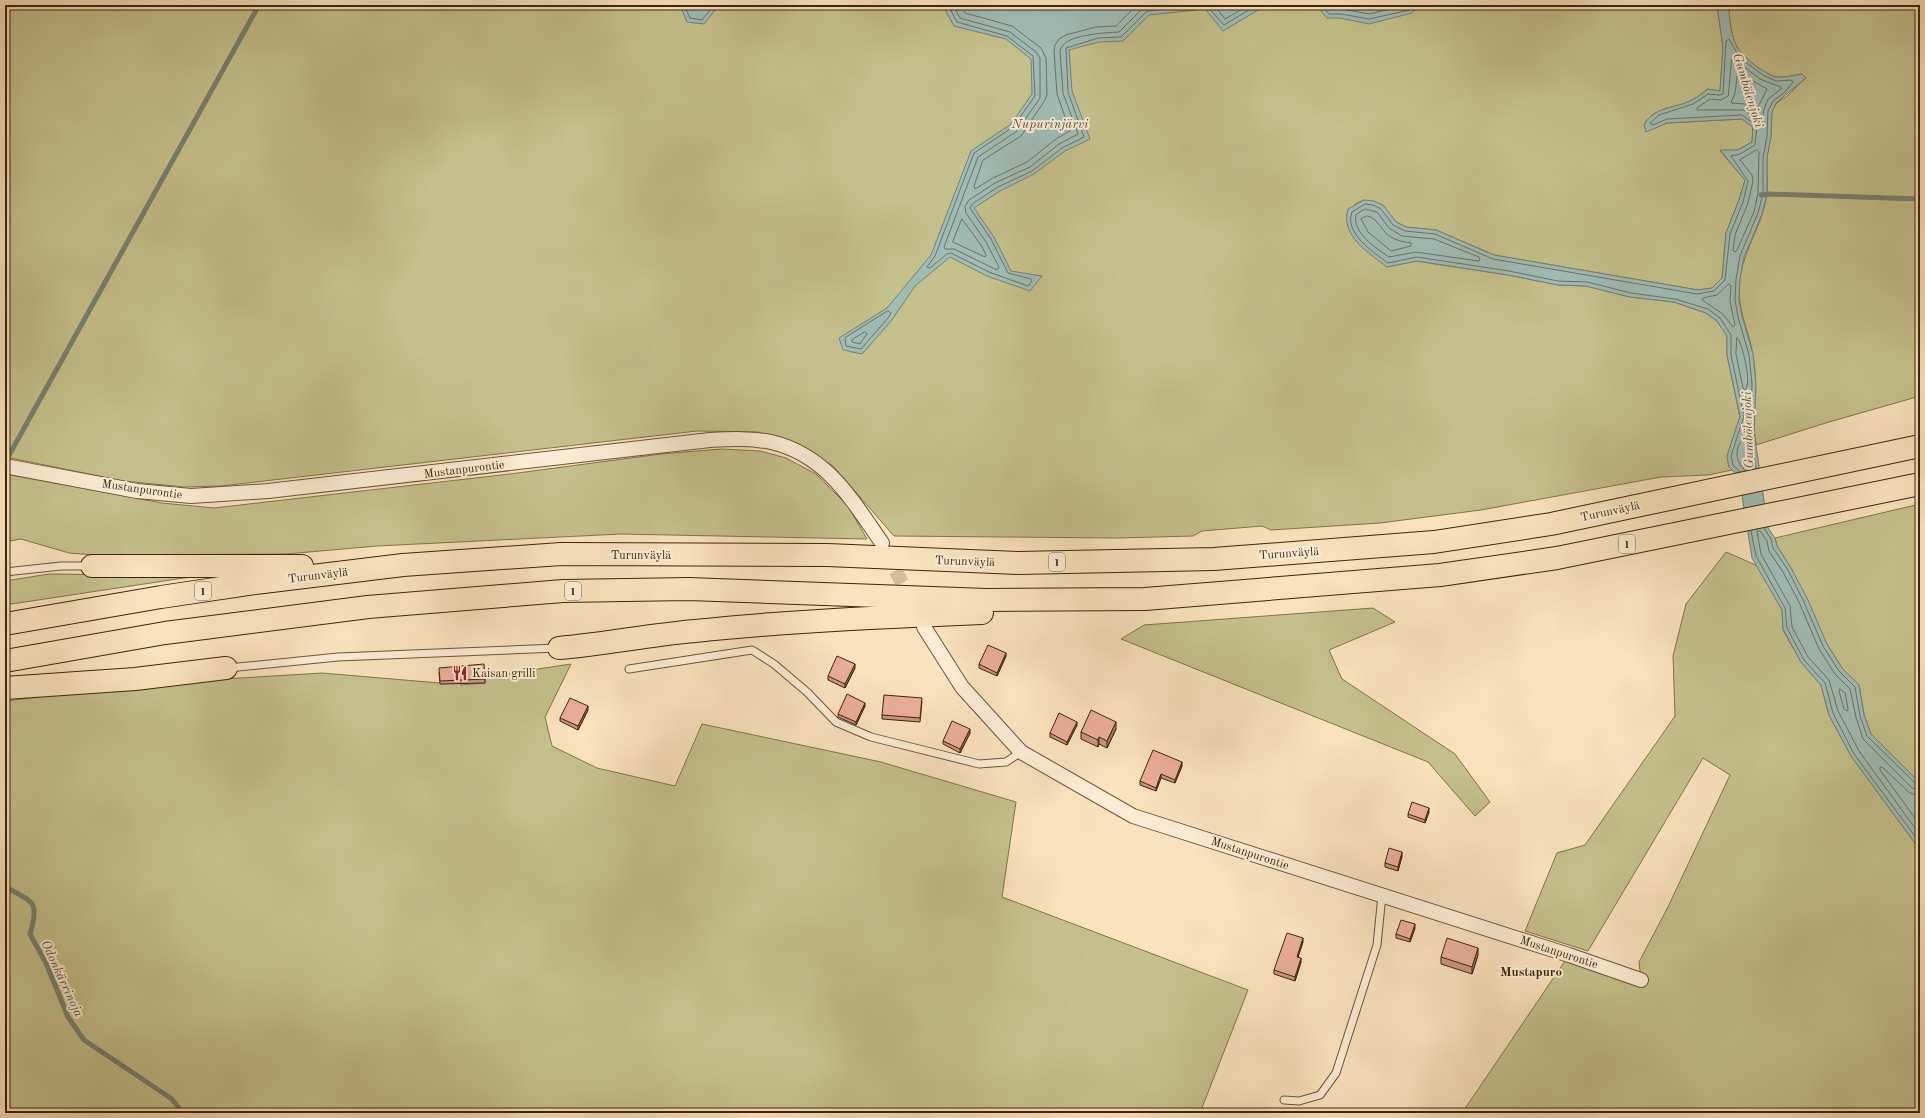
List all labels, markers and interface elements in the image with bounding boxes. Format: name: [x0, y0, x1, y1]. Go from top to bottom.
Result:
water label: Gumbölenjoki: [1730, 52, 1765, 130]
water label: Nupurinjärvi: [1011, 118, 1089, 131]
water label: Gumbölenjoki: [1741, 390, 1756, 469]
street label: Mustanpurontie: [423, 459, 506, 481]
street label: Mustanpurontie: [101, 478, 183, 502]
street label: Turunväylä: [1579, 500, 1641, 524]
road number: 1: [1619, 535, 1635, 553]
street label: Turunväylä: [1259, 546, 1320, 562]
street label: Turunväylä: [611, 550, 671, 562]
road number: 1: [1049, 553, 1065, 571]
street label: Turunväylä: [935, 555, 995, 569]
street label: Turunväylä: [287, 566, 349, 586]
road number: 1: [195, 582, 211, 600]
road number: 1: [565, 582, 581, 600]
restaurant icon: Kaisan grilli: [451, 664, 469, 682]
place label: Kaisan grilli: [472, 668, 536, 680]
street label: Mustanpurontie: [1209, 836, 1291, 872]
street label: Mustanpurontie: [1518, 935, 1600, 971]
water label: Odonkärrinoja: [38, 938, 85, 1019]
district label: Mustapuro: [1500, 966, 1562, 979]

